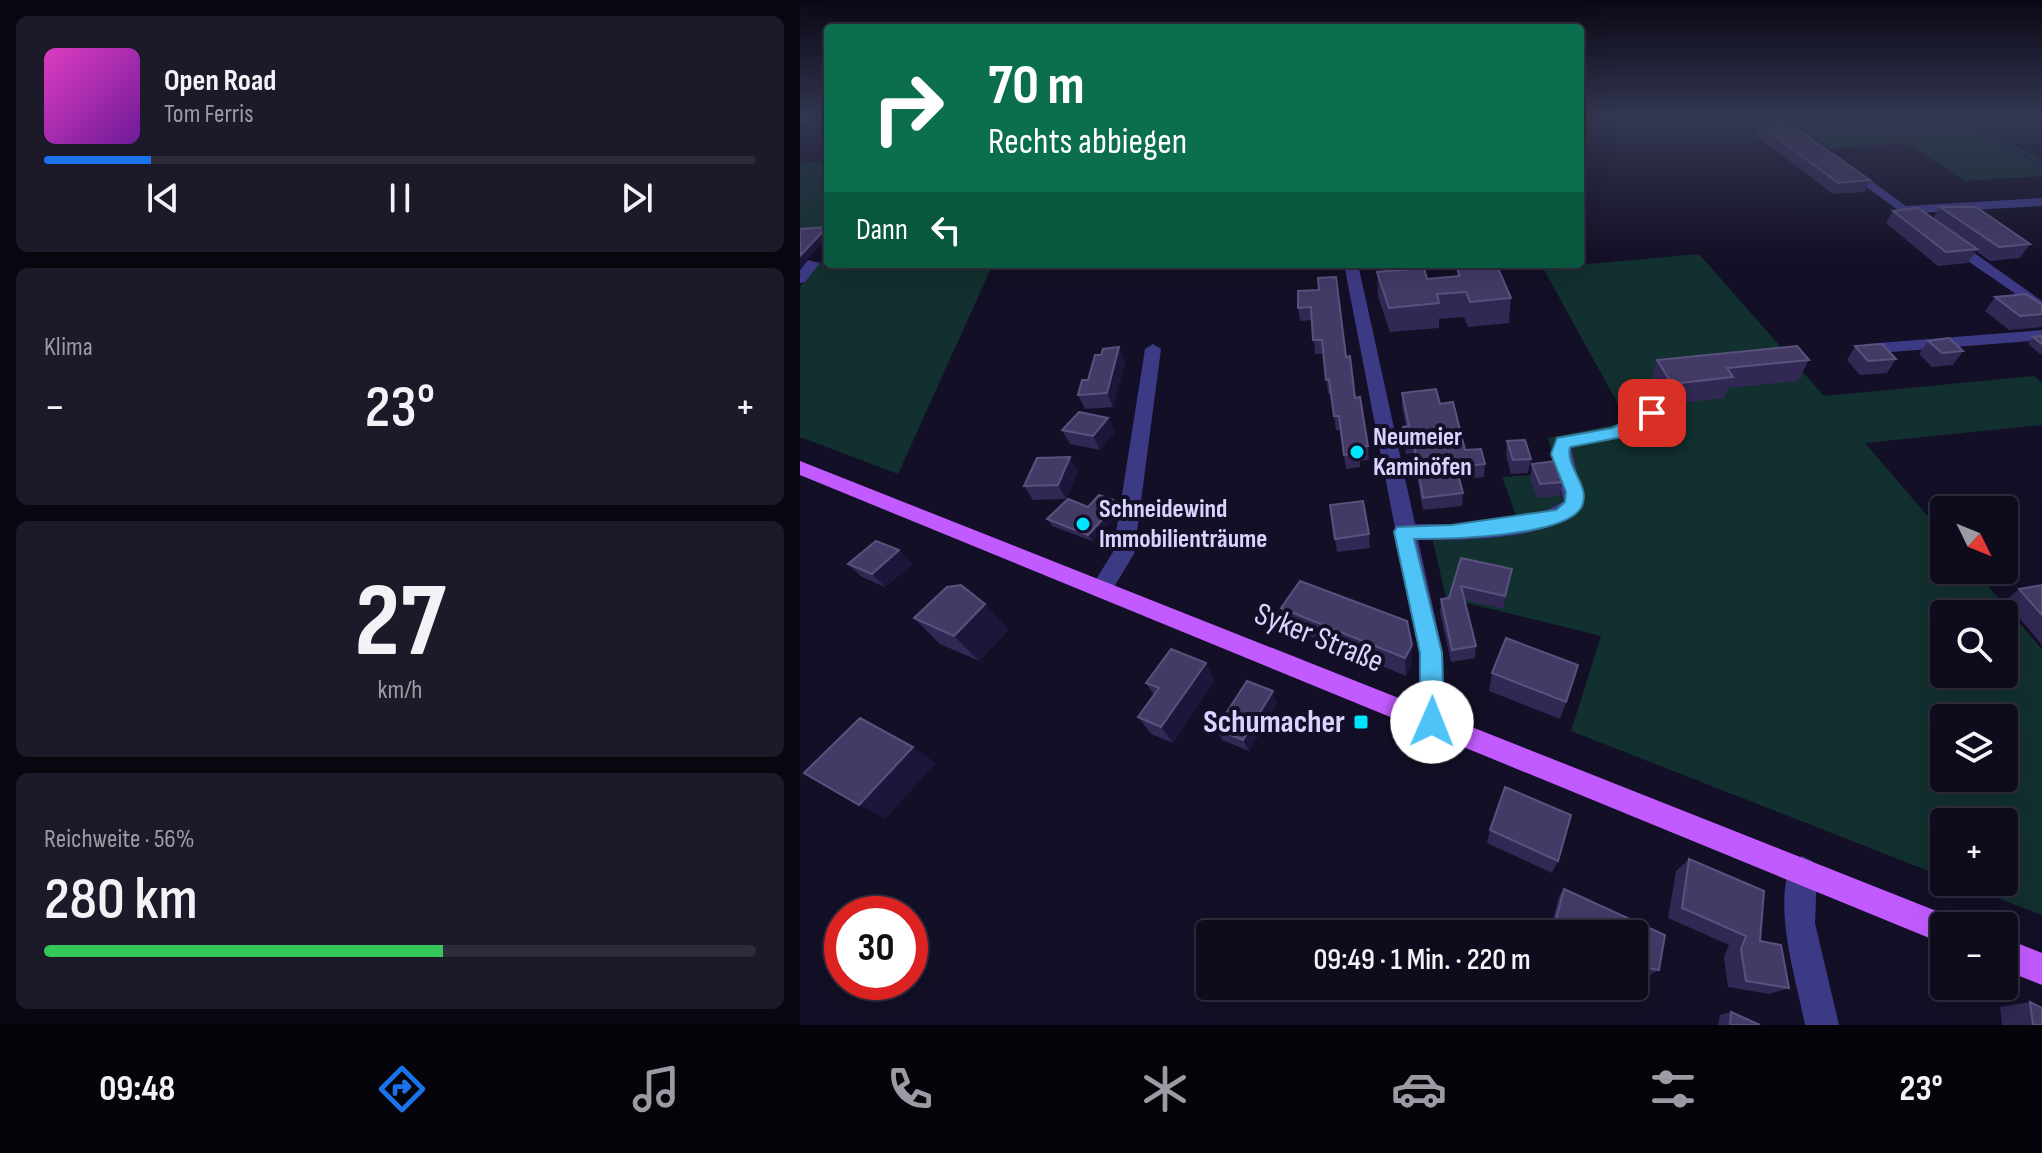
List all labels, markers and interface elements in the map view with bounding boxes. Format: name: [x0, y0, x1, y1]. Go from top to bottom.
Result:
text: 70 m: [988, 53, 1085, 120]
icon: right: [856, 56, 960, 160]
text: Open Road: [164, 63, 276, 99]
text: Tom Ferris: [164, 99, 254, 130]
text: Rechts abbiegen: [988, 121, 1187, 164]
icon: previous: [141, 176, 185, 220]
icon: pause: [378, 176, 422, 220]
icon: next: [615, 176, 659, 220]
icon: left: [924, 208, 968, 252]
text: Dann: [856, 212, 908, 248]
text: Klima: [44, 332, 93, 363]
text: 23°: [365, 372, 435, 444]
pin: [1618, 379, 1686, 447]
text: −: [44, 381, 66, 434]
text: +: [734, 381, 756, 434]
icon: arrive: [1630, 391, 1674, 435]
place label: Neumeier Kaminöfen: [1373, 422, 1472, 483]
marker: Neumeier Kaminöfen: [1348, 443, 1366, 461]
place label: Schneidewind Immobilienträume: [1099, 494, 1267, 555]
north arrow: [1930, 496, 2018, 584]
map controls: [1930, 496, 2018, 1000]
marker: Schneidewind Immobilienträume: [1074, 515, 1092, 533]
text: 27: [355, 560, 445, 685]
street label: Syker Straße: [1249, 595, 1389, 681]
button: search: [1930, 600, 2018, 688]
text: km/h: [378, 675, 422, 706]
position arrow: [1390, 680, 1474, 764]
place label: Schumacher: [1203, 703, 1345, 742]
button: layers: [1930, 704, 2018, 792]
marker: Schumacher: [1352, 713, 1370, 731]
button: +: [1930, 808, 2018, 896]
text: Reichweite · 56%: [44, 824, 195, 855]
text: 280 km: [44, 864, 198, 936]
speed limit sign: 30: [824, 896, 928, 1000]
button: −: [1930, 912, 2018, 1000]
text: 09:49 · 1 Min. · 220 m: [1313, 942, 1531, 978]
icon: directions: [374, 1061, 430, 1117]
icon: music: [628, 1061, 684, 1117]
icon: phone: [882, 1061, 938, 1117]
icon: climate: [1137, 1061, 1193, 1117]
icon: car: [1391, 1061, 1447, 1117]
icon: filters: [1645, 1061, 1701, 1117]
text: 09:48: [99, 1068, 175, 1111]
text: 23°: [1900, 1068, 1943, 1111]

